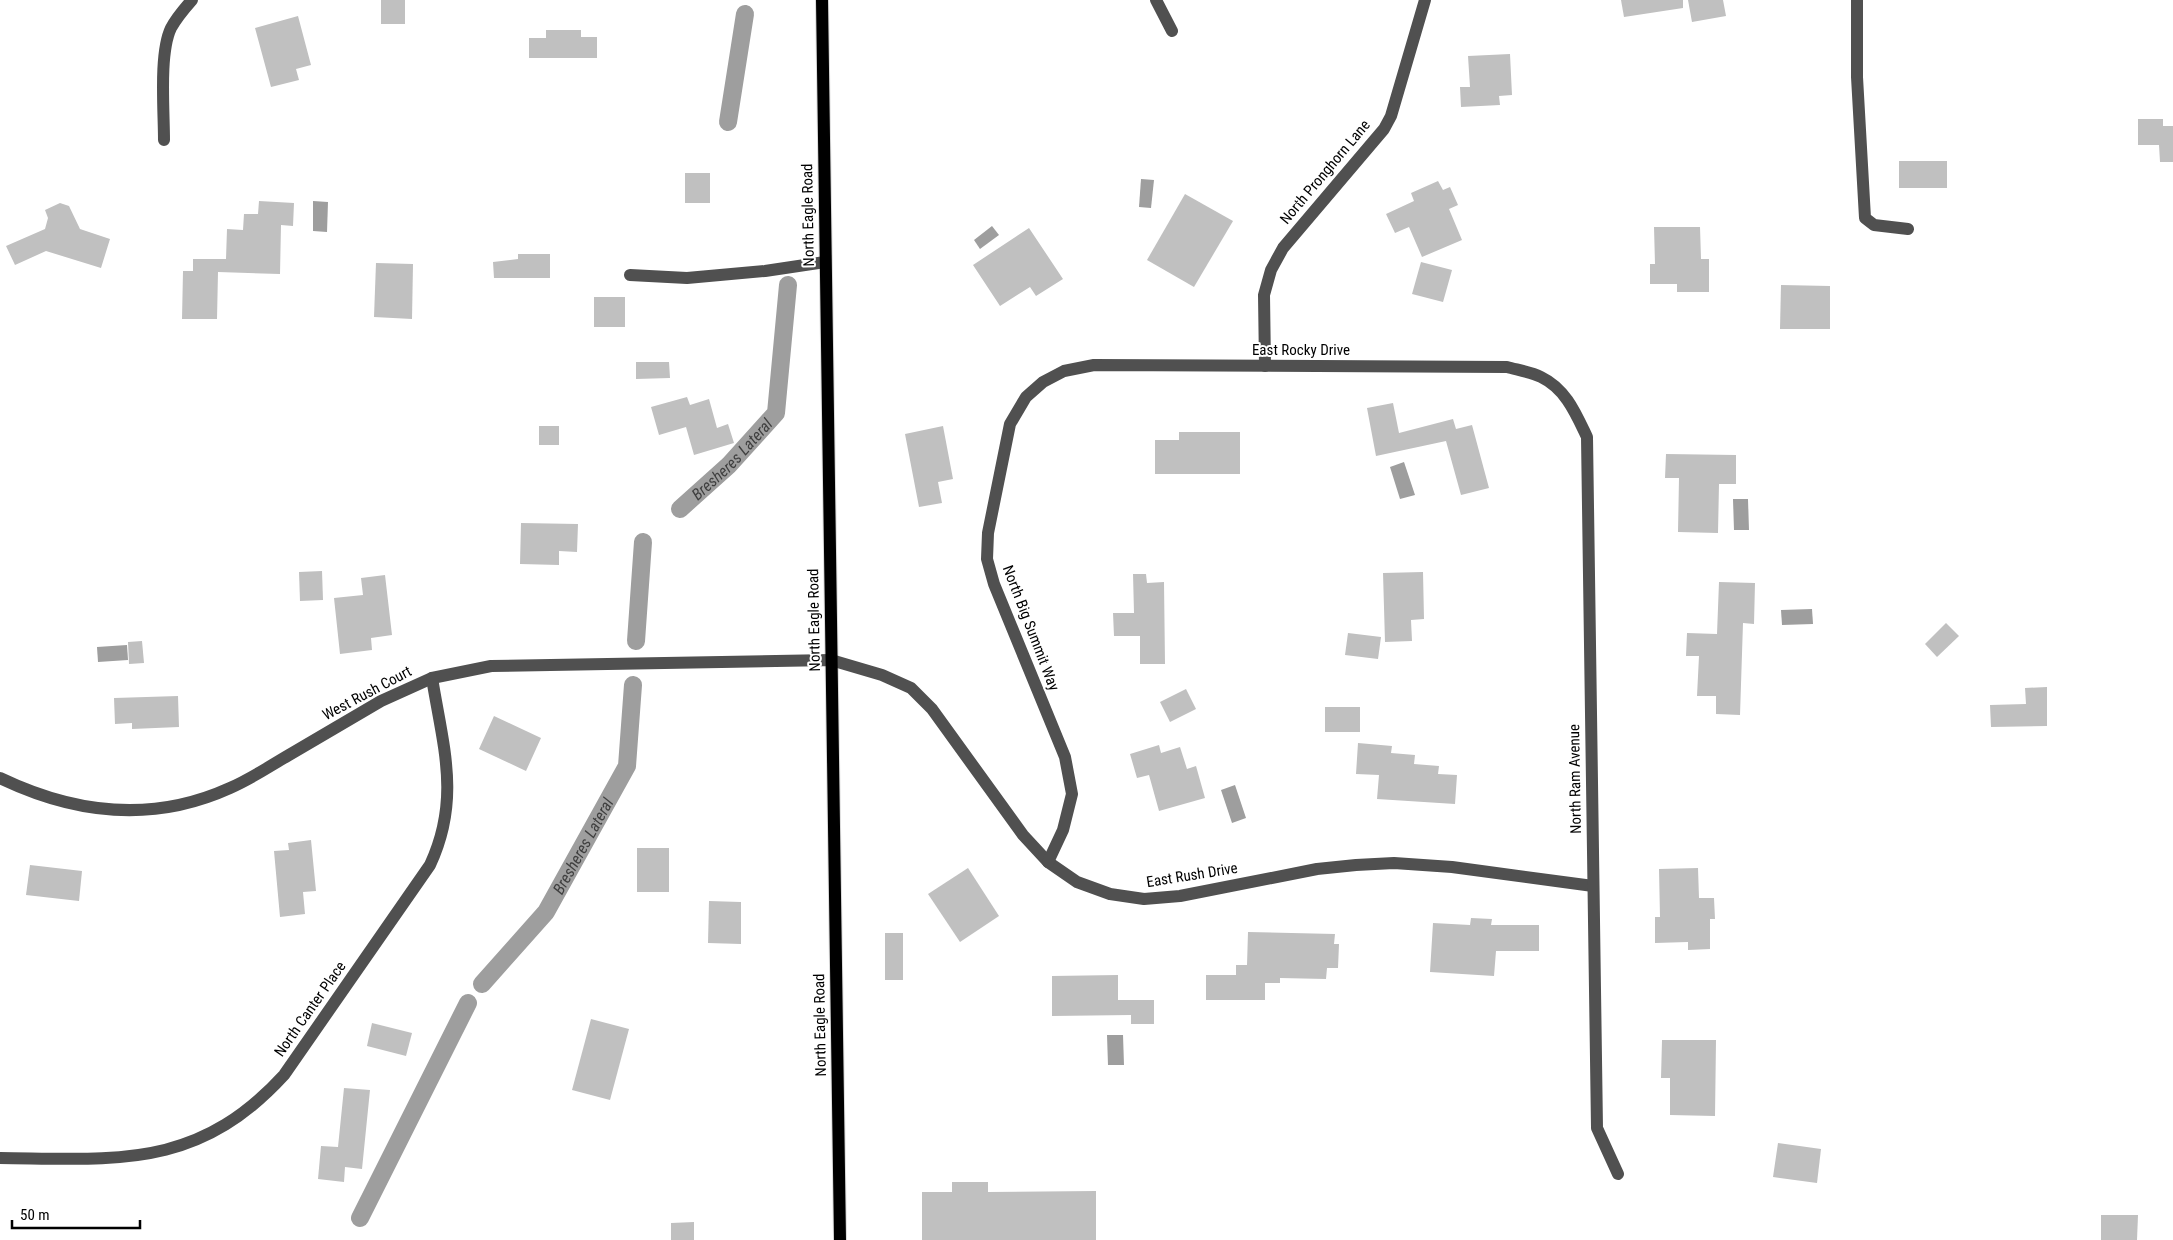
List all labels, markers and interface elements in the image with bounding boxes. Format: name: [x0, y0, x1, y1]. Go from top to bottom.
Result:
street label: North Pronghorn Lane: [1276, 116, 1374, 228]
street label: North Eagle Road: [798, 163, 818, 267]
street label: East Rocky Drive: [1252, 341, 1350, 359]
water label: Bresheres Lateral: [688, 414, 777, 504]
street label: North Big Summit Way: [999, 563, 1063, 693]
street label: North Eagle Road: [804, 568, 824, 672]
street label: West Rush Court: [319, 662, 415, 724]
street label: North Ram Avenue: [1565, 724, 1585, 834]
water label: Bresheres Lateral: [549, 794, 618, 897]
street label: East Rush Drive: [1145, 859, 1239, 891]
street label: North Canter Place: [270, 958, 350, 1060]
street label: North Eagle Road: [810, 973, 830, 1077]
scale bar: [12, 1198, 140, 1230]
text: 50 m: [20, 1206, 50, 1224]

